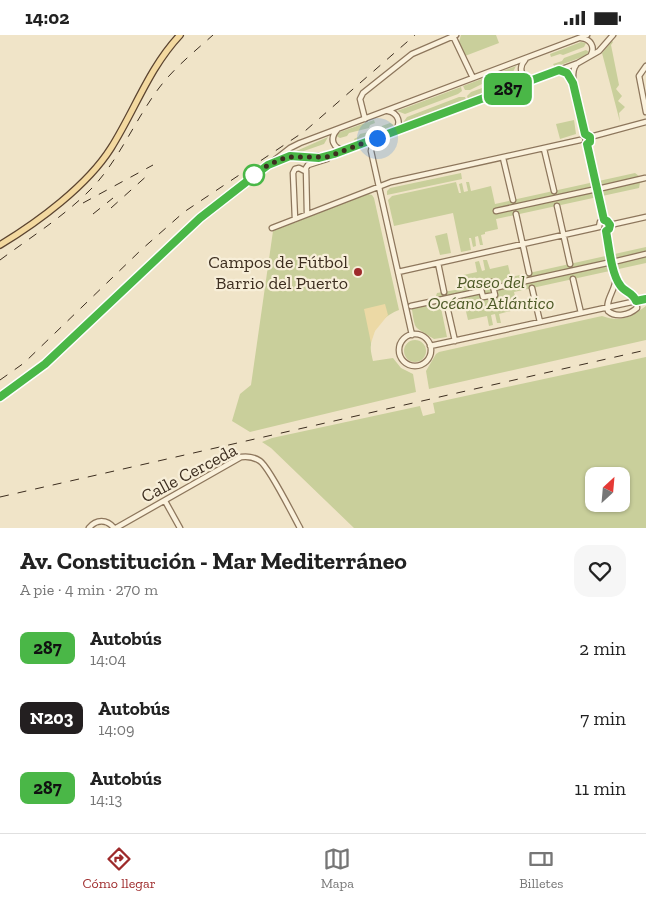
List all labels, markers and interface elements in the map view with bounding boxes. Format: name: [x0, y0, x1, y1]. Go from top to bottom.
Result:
text: 14:02: [25, 6, 69, 29]
line badge: 287: [479, 73, 537, 105]
text: 287: [494, 78, 522, 100]
your location: [365, 126, 390, 151]
unlabelled marker: [243, 164, 265, 186]
place label: Campos de Fútbol Barrio del Puerto: [208, 251, 348, 294]
marker: Campos de Fútbol Barrio del Puerto: [352, 266, 364, 278]
park label: Paseo del Océano Atlántico: [428, 271, 554, 314]
street label: Calle Cerceda: [137, 438, 241, 507]
north arrow: [585, 467, 630, 513]
map controls: [585, 467, 630, 512]
button: heart: [574, 545, 626, 597]
text: Av. Constitución - Mar Mediterráneo: [20, 546, 407, 575]
text: A pie · 4 min · 270 m: [20, 580, 158, 599]
text: Autobús: [90, 627, 162, 650]
text: 287: [33, 637, 62, 659]
text: 2 min: [579, 637, 626, 660]
text: 14:04: [90, 650, 126, 669]
text: Autobús: [98, 697, 170, 720]
text: N203: [30, 707, 73, 729]
text: 7 min: [580, 707, 626, 730]
text: 14:09: [98, 720, 134, 739]
text: Autobús: [90, 767, 162, 790]
text: 287: [33, 777, 62, 799]
text: 11 min: [574, 777, 626, 800]
text: 14:13: [90, 790, 122, 809]
tab: Cómo llegar: [83, 845, 156, 892]
tab: Mapa: [321, 845, 354, 892]
tab: Billetes: [519, 845, 563, 892]

